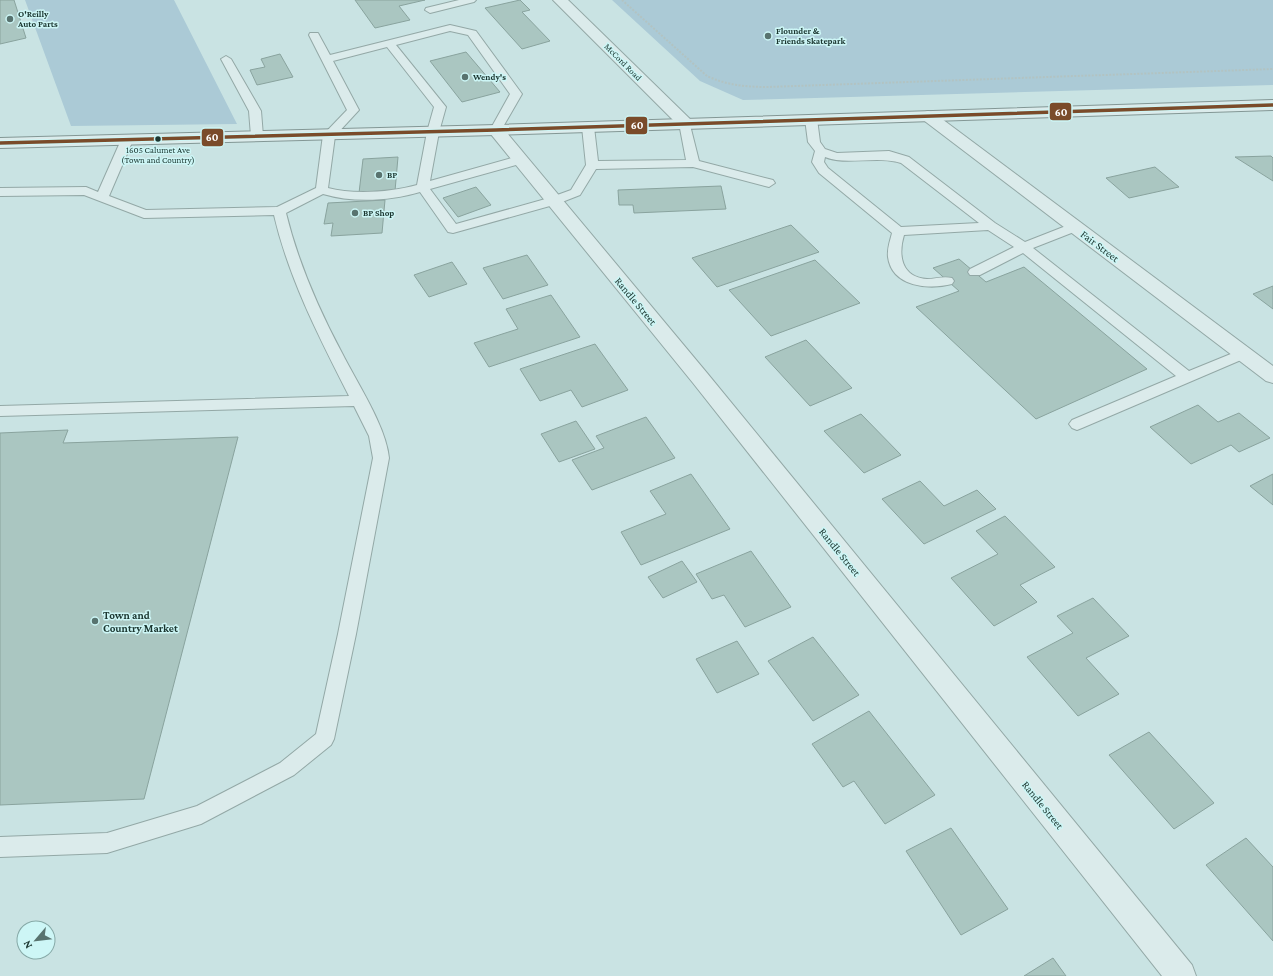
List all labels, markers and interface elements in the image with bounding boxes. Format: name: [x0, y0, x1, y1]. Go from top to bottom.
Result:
place label: O'Reilly Auto Parts: [17, 9, 58, 29]
marker: O'Reilly Auto Parts: [5, 14, 15, 24]
place label: Flounder & Friends Skatepark: [776, 26, 845, 46]
marker: Flounder & Friends Skatepark: [763, 31, 773, 41]
street label: McCord Road: [602, 41, 644, 83]
marker: Wendy's: [460, 72, 470, 82]
place label: Wendy's: [472, 72, 506, 82]
line badge: 60: [1049, 102, 1072, 121]
text: 60: [1055, 106, 1068, 118]
line badge: 60: [625, 116, 648, 135]
text: 60: [631, 119, 644, 131]
line badge: 60: [201, 128, 224, 147]
text: 60: [206, 131, 219, 143]
marker: 1605 Calumet Ave (Town and Country): [153, 134, 163, 144]
place label: 1605 Calumet Ave (Town and Country): [121, 145, 195, 166]
marker: BP: [374, 170, 384, 180]
place label: BP: [387, 170, 397, 180]
marker: BP Shop: [350, 208, 360, 218]
place label: BP Shop: [363, 208, 394, 218]
street label: Fair Street: [1078, 228, 1122, 265]
street label: Randle Street: [613, 275, 660, 327]
street label: Randle Street: [817, 526, 863, 579]
place label: Town and Country Market: [103, 609, 178, 634]
marker: Town and Country Market: [90, 616, 100, 626]
street label: Randle Street: [1020, 779, 1066, 832]
north arrow: [16, 920, 56, 960]
text: N: [20, 938, 34, 951]

